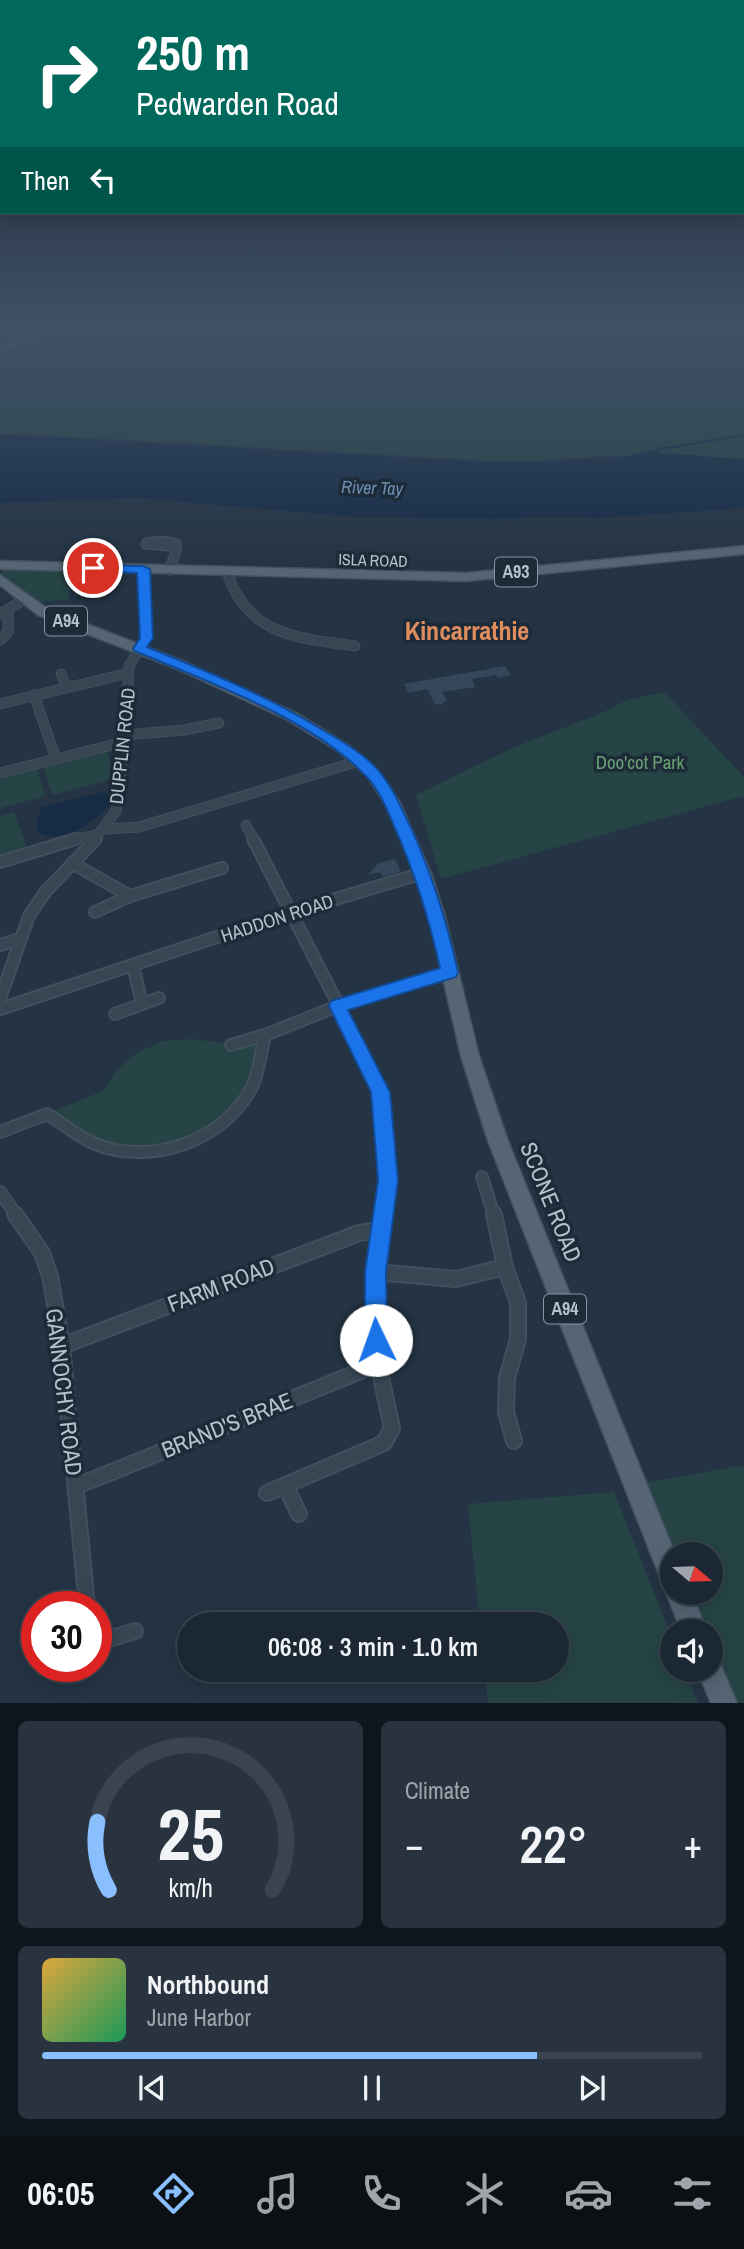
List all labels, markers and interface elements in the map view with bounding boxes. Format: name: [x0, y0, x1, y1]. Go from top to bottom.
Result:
text: 250 m: [136, 19, 250, 85]
icon: right: [21, 28, 112, 119]
text: Pedwarden Road: [136, 82, 339, 125]
icon: left: [84, 161, 122, 199]
text: Then: [21, 163, 70, 198]
water label: River Tay: [341, 474, 405, 501]
pin: [63, 538, 123, 598]
street label: ISLA ROAD: [338, 548, 408, 572]
icon: arrive: [74, 549, 112, 587]
road number: A93: [495, 558, 537, 586]
road number: A94: [45, 606, 87, 636]
district label: Kincarrathie: [405, 613, 529, 648]
street label: DUPPLIN ROAD: [103, 687, 141, 805]
park label: Doo'cot Park: [596, 749, 685, 775]
street label: HADDON ROAD: [217, 888, 337, 948]
street label: SCONE ROAD: [513, 1137, 590, 1266]
street label: FARM ROAD: [163, 1250, 279, 1319]
road number: A94: [544, 1294, 586, 1324]
position arrow: [339, 1303, 413, 1377]
street label: GANNOCHY ROAD: [39, 1306, 90, 1477]
street label: BRAND'S BRAE: [157, 1384, 297, 1465]
north arrow: [660, 1542, 723, 1605]
map controls: [660, 1542, 723, 1682]
speed limit sign: 30: [21, 1591, 112, 1682]
button: sound: [660, 1619, 723, 1682]
text: 06:08 · 3 min · 1.0 km: [268, 1629, 478, 1664]
text: Climate: [405, 1775, 470, 1806]
text: 25: [157, 1786, 224, 1884]
text: 22°: [519, 1809, 588, 1879]
text: −: [405, 1819, 423, 1870]
text: +: [684, 1819, 702, 1870]
text: km/h: [168, 1871, 213, 1905]
text: Northbound: [147, 1967, 269, 2002]
text: June Harbor: [147, 2002, 251, 2033]
icon: previous: [133, 2069, 171, 2107]
icon: pause: [353, 2069, 391, 2107]
icon: next: [573, 2069, 611, 2107]
icon: directions: [149, 2169, 198, 2218]
icon: music: [253, 2169, 302, 2218]
icon: phone: [357, 2169, 406, 2218]
icon: climate: [460, 2169, 509, 2218]
icon: car: [564, 2169, 613, 2218]
icon: filters: [668, 2169, 717, 2218]
text: 06:05: [27, 2172, 94, 2215]

